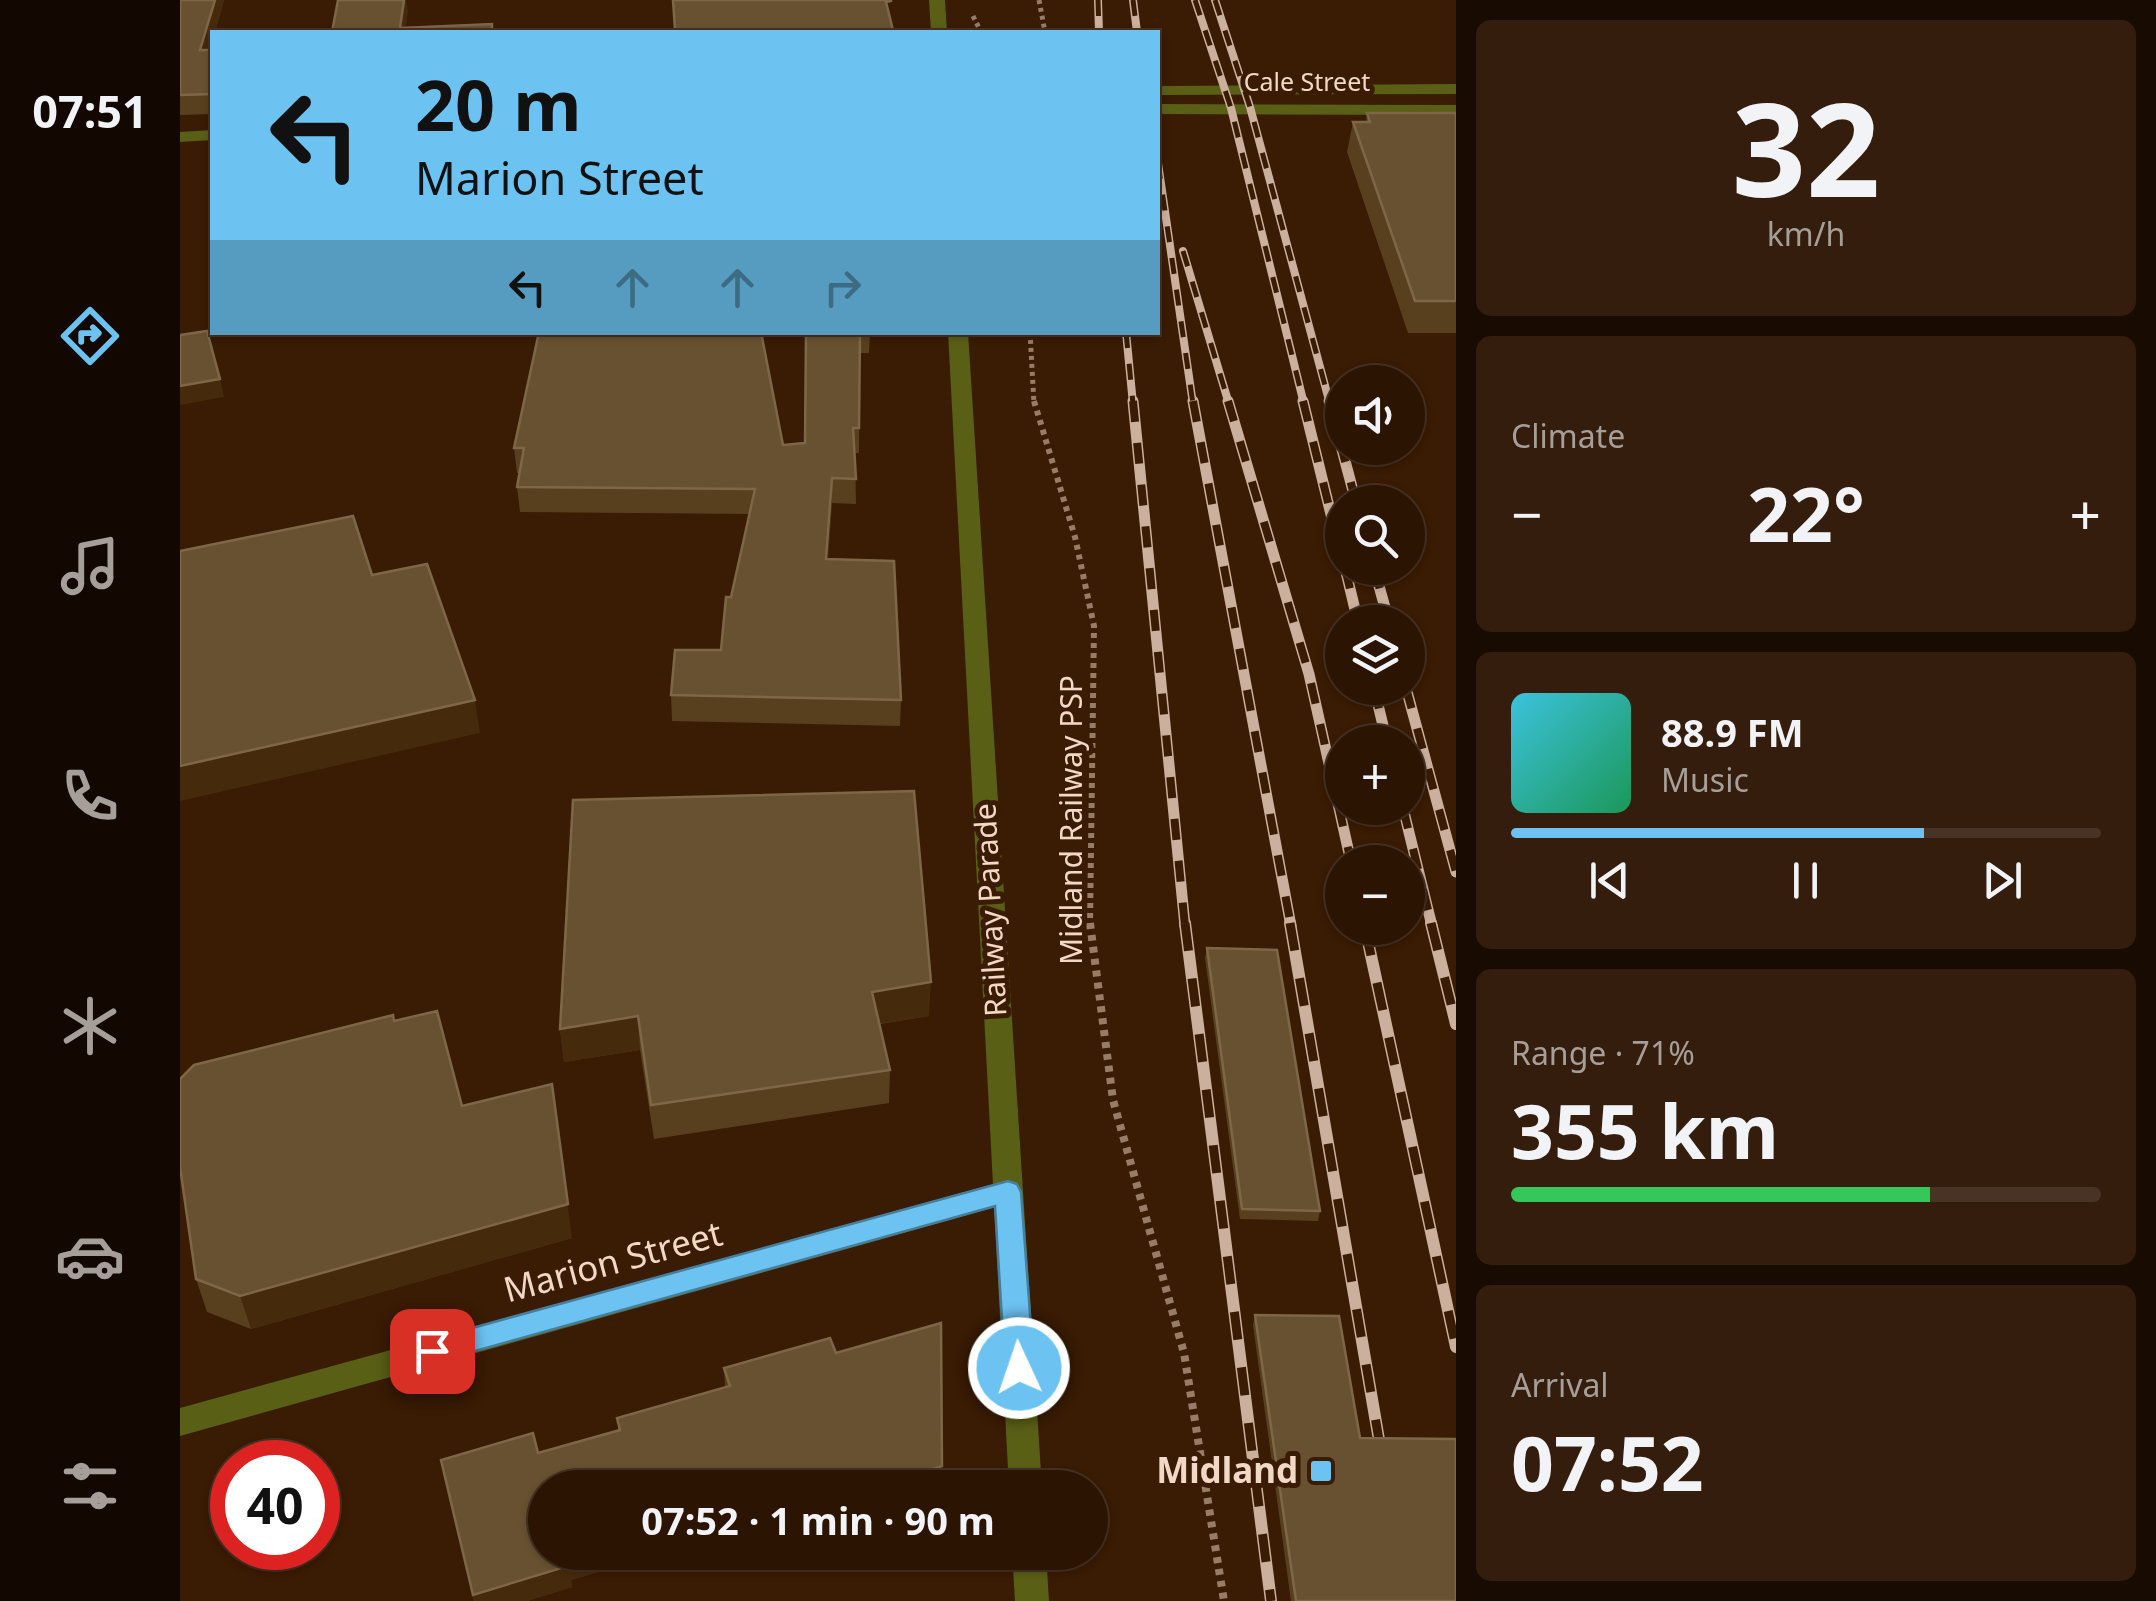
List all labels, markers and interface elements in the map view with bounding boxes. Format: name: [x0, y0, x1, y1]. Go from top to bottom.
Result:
text: 20 m: [415, 56, 582, 152]
text: 32: [1732, 58, 1880, 235]
street label: Cale Street: [1244, 64, 1370, 98]
icon: left: [250, 70, 380, 200]
text: 07:51: [32, 80, 148, 141]
text: Marion Street: [415, 147, 704, 208]
text: km/h: [1767, 212, 1845, 255]
icon: left: [500, 260, 555, 315]
icon: ahead: [605, 260, 660, 315]
icon: ahead: [710, 260, 765, 315]
icon: right: [815, 260, 870, 315]
icon: directions: [55, 301, 125, 371]
map controls: [1325, 365, 1425, 945]
button: sound: [1325, 365, 1425, 465]
text: Climate: [1511, 414, 1625, 457]
text: 22°: [1747, 462, 1865, 564]
text: −: [1511, 476, 1542, 551]
text: +: [2070, 476, 2101, 551]
button: search: [1325, 485, 1425, 585]
icon: music: [55, 531, 125, 601]
button: layers: [1325, 605, 1425, 705]
street label: Midland Railway PSP: [1050, 675, 1091, 965]
text: 88.9 FM: [1661, 706, 1803, 758]
button: +: [1325, 725, 1425, 825]
text: Music: [1661, 758, 1749, 801]
icon: phone: [55, 761, 125, 831]
street label: Railway Parade: [963, 802, 1016, 1018]
button: −: [1325, 845, 1425, 945]
icon: previous: [1582, 853, 1637, 908]
icon: pause: [1778, 853, 1833, 908]
icon: next: [1975, 853, 2030, 908]
icon: climate: [55, 991, 125, 1061]
text: Range · 71%: [1511, 1031, 1695, 1074]
text: 355 km: [1511, 1079, 1779, 1181]
street label: Marion Street: [498, 1209, 727, 1312]
icon: car: [55, 1221, 125, 1291]
pin: [390, 1309, 475, 1394]
position arrow: [967, 1316, 1071, 1420]
icon: arrive: [405, 1324, 460, 1379]
text: Arrival: [1511, 1363, 1609, 1406]
text: 07:52: [1511, 1411, 1704, 1513]
speed limit sign: 40: [210, 1440, 340, 1570]
place label: Midland: [1156, 1446, 1298, 1493]
icon: filters: [55, 1451, 125, 1521]
marker: Midland: [1308, 1458, 1334, 1484]
text: 07:52 · 1 min · 90 m: [641, 1494, 995, 1546]

